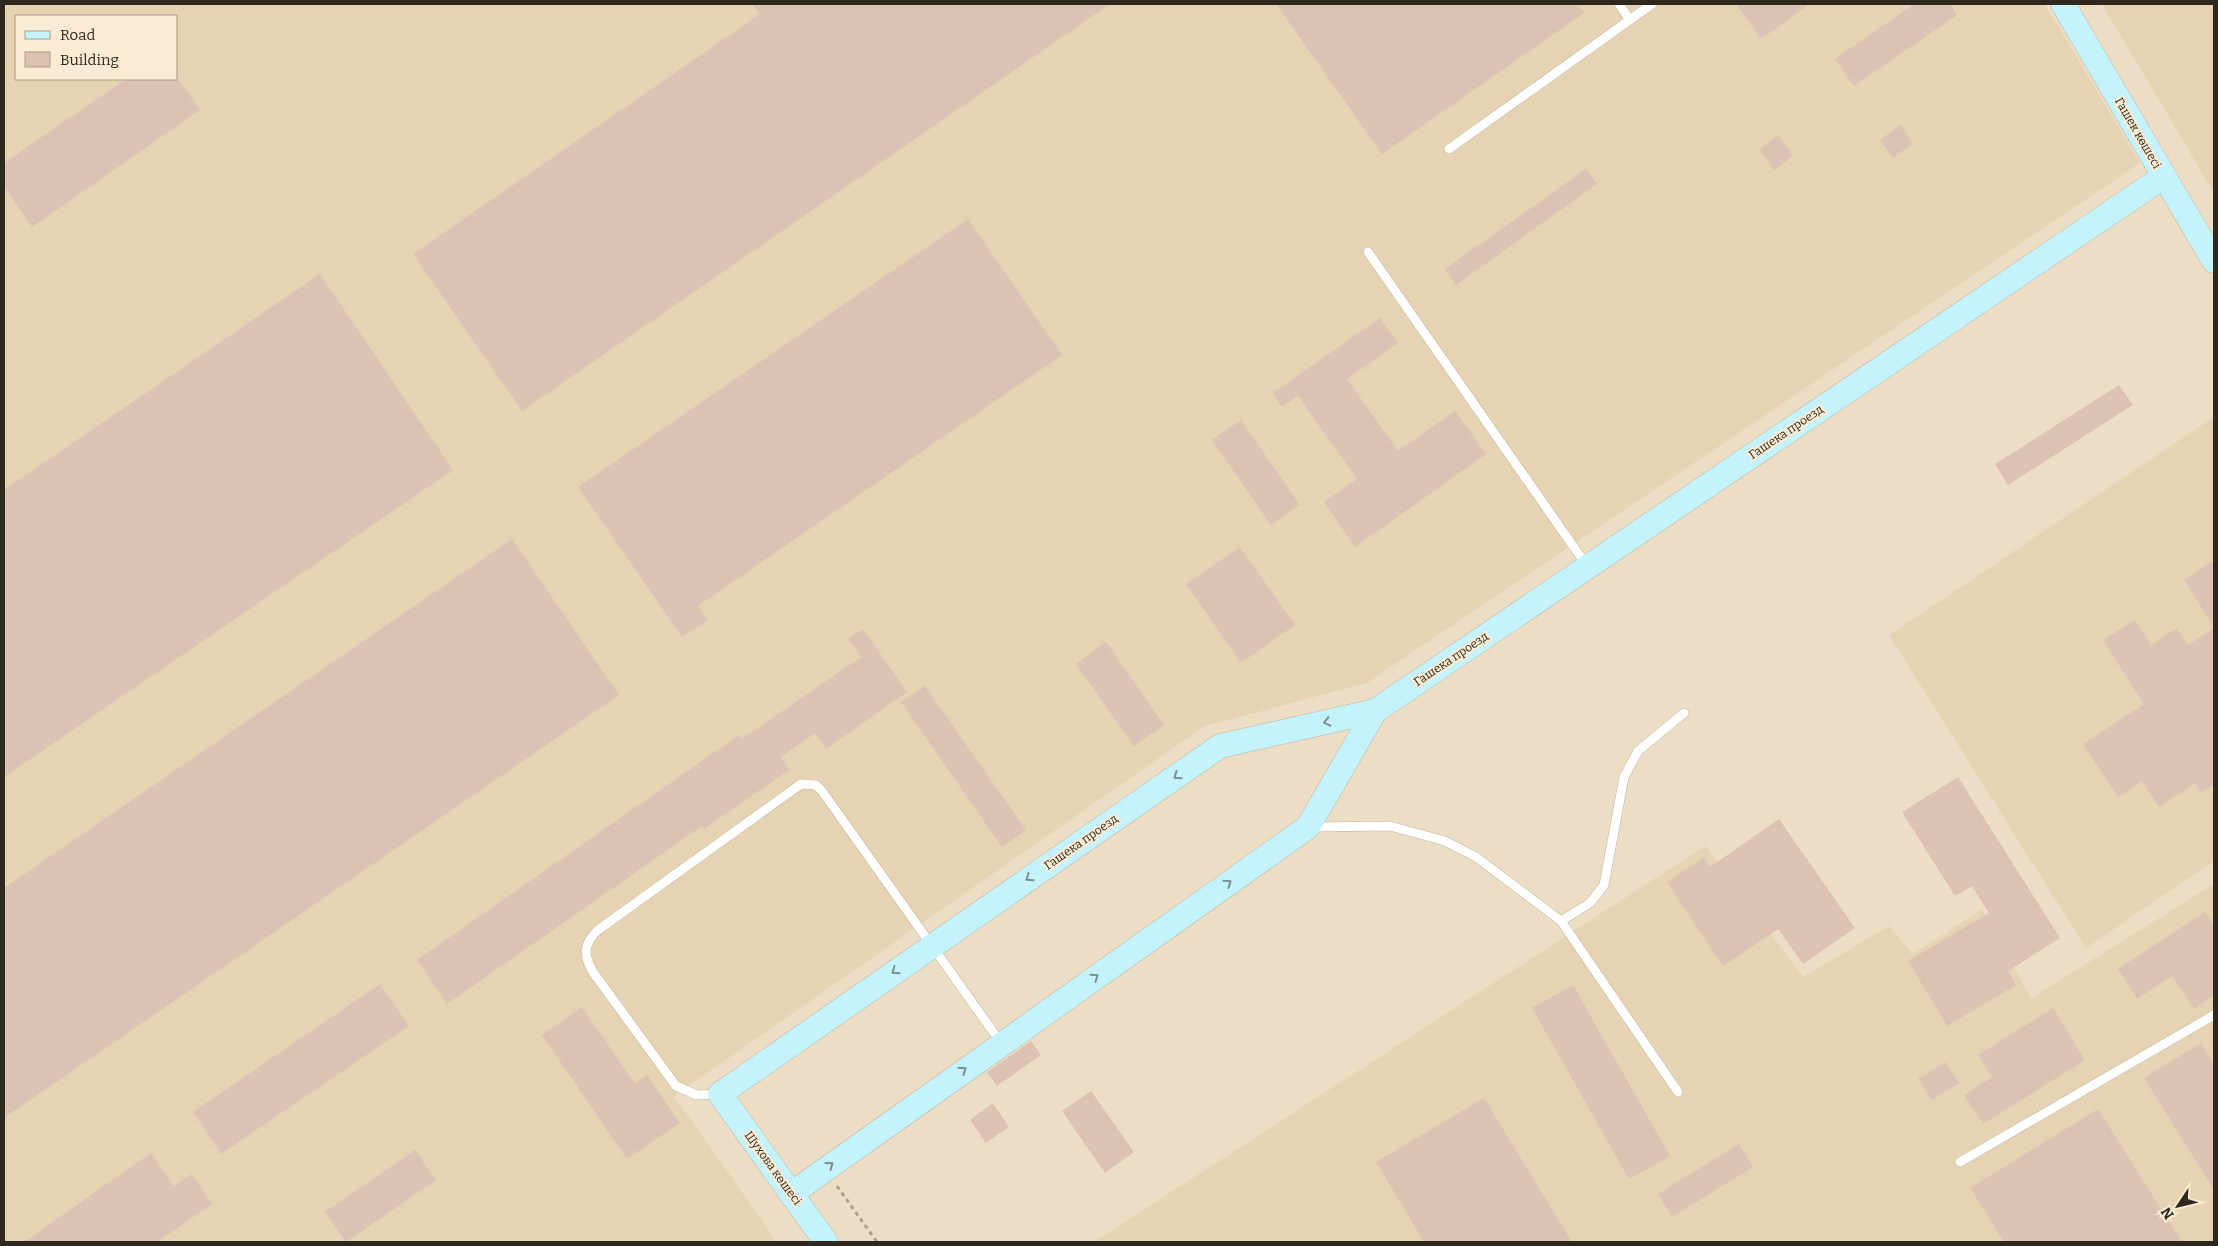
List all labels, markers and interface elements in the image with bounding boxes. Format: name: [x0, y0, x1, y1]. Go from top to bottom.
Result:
legend: [15, 15, 178, 80]
text: Road: [60, 26, 95, 44]
text: Building: [60, 51, 119, 69]
street label: Гашек көшесі: [2112, 95, 2164, 171]
street label: Гашека проезд: [1746, 402, 1826, 462]
street label: Гашека проезд: [1411, 629, 1491, 689]
one-way arrow: [1323, 716, 1332, 726]
one-way arrow: [1173, 770, 1183, 779]
street label: Гашека проезд: [1041, 811, 1121, 873]
one-way arrow: [1025, 872, 1034, 881]
one-way arrow: [1222, 880, 1232, 889]
one-way arrow: [891, 965, 901, 974]
one-way arrow: [1090, 974, 1099, 983]
one-way arrow: [957, 1067, 967, 1076]
street label: Шухова көшесі: [742, 1128, 805, 1208]
one-way arrow: [825, 1162, 834, 1171]
north arrow: [2153, 1181, 2203, 1231]
text: N: [2158, 1204, 2178, 1222]

